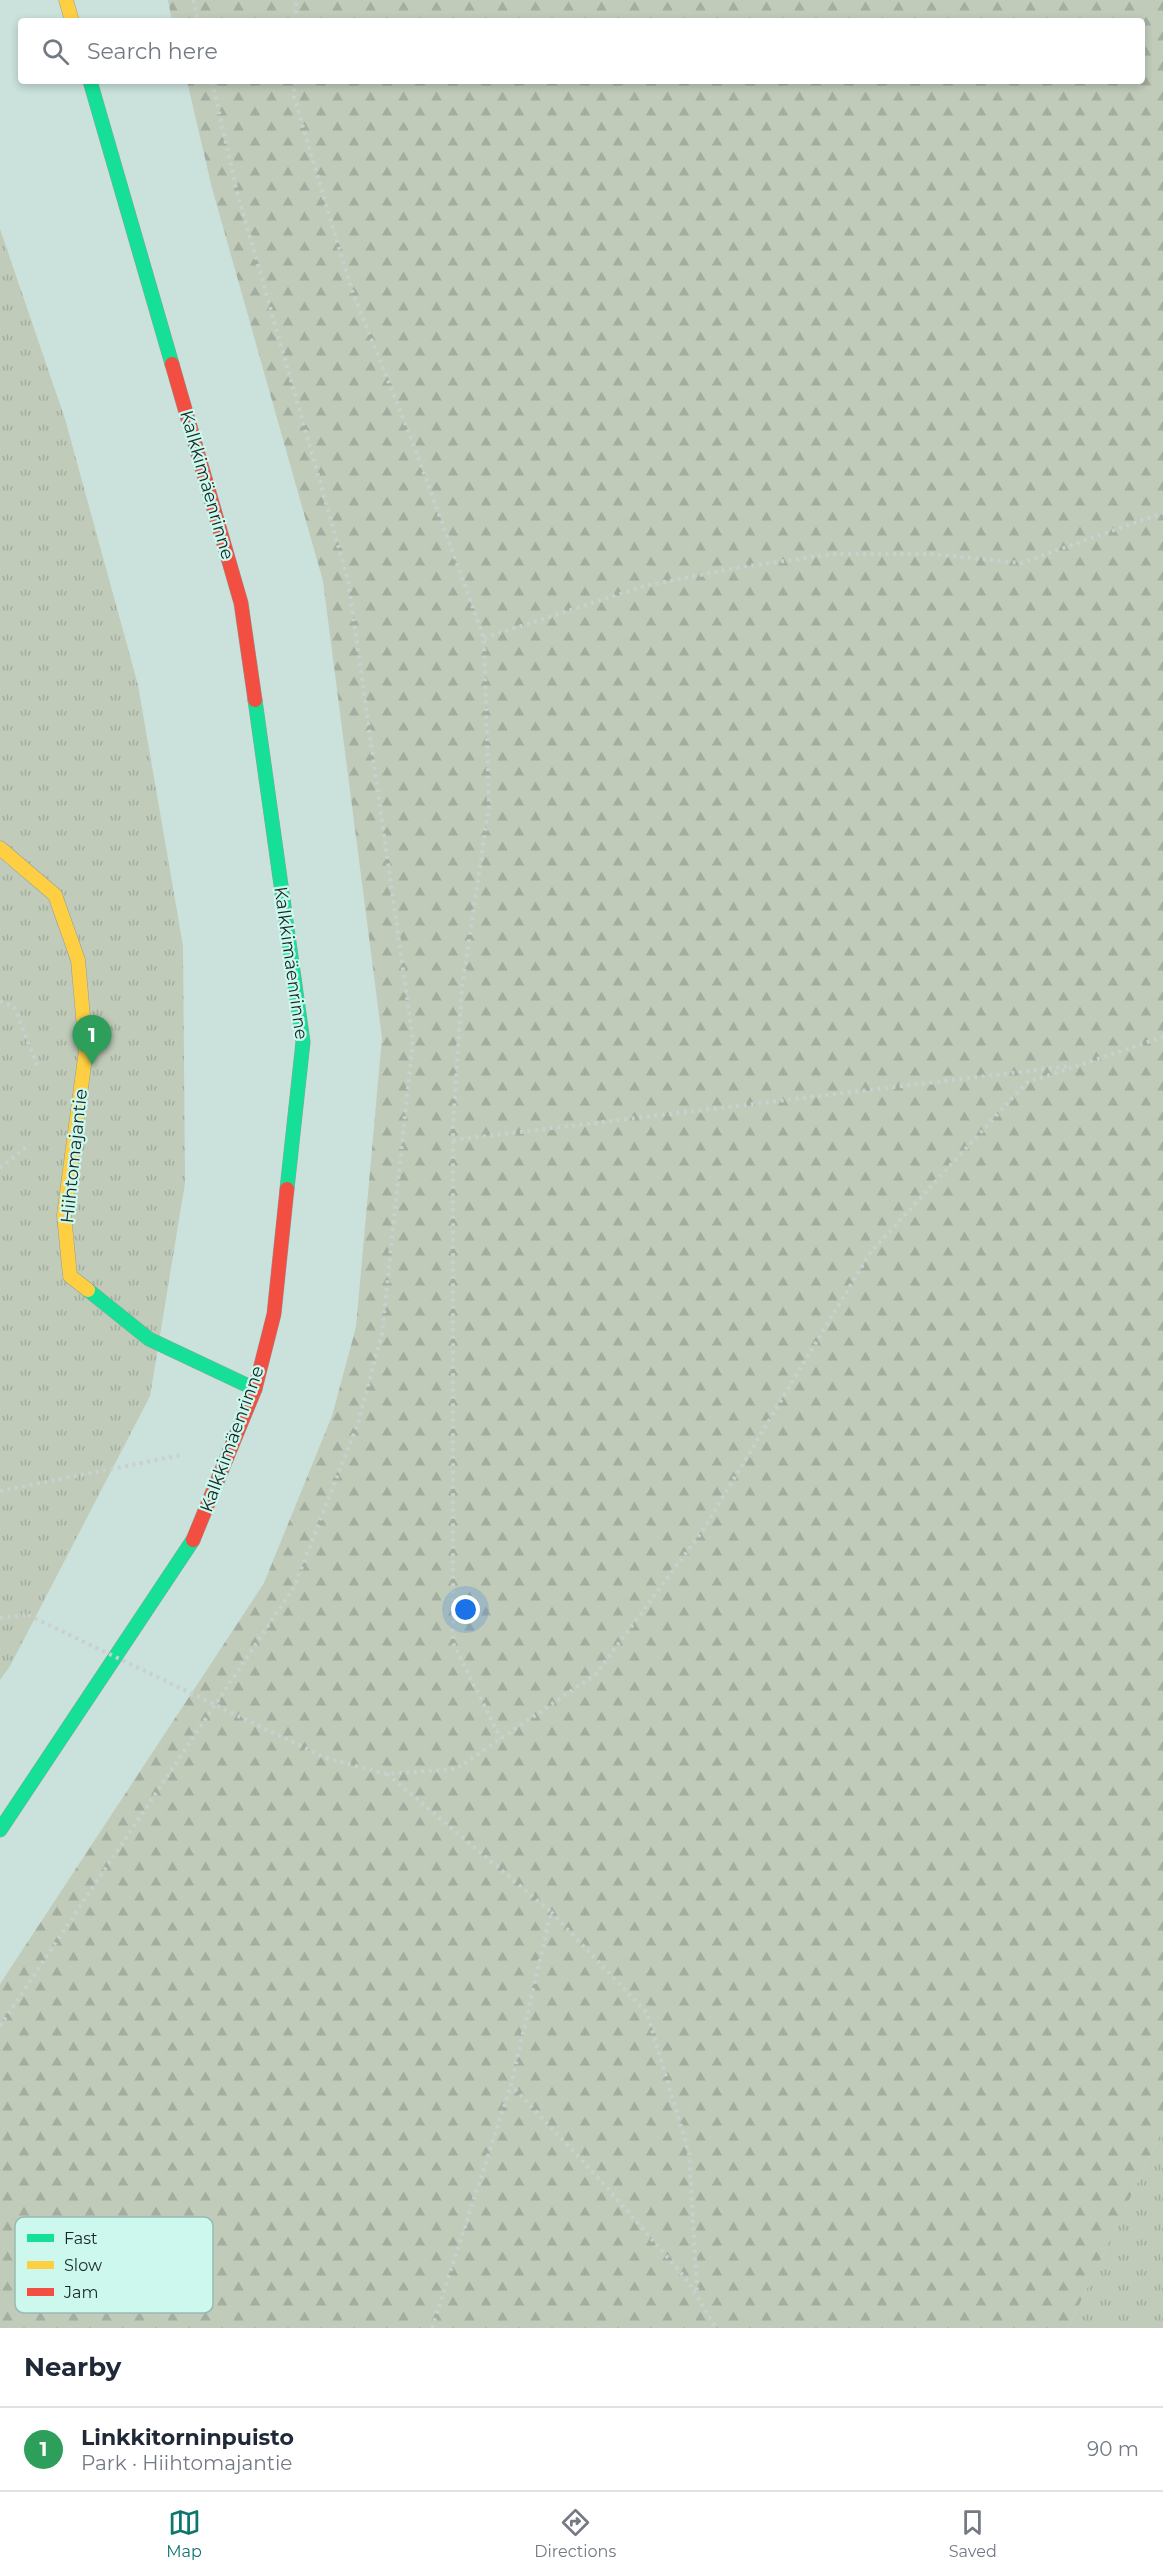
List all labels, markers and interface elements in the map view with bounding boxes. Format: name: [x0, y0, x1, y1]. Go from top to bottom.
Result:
search box: [18, 18, 1145, 84]
icon: search: [39, 35, 72, 68]
text: Search here: [87, 38, 218, 65]
street label: Kalkkimäenrinne: [175, 408, 239, 562]
street label: Kalkkimäenrinne: [269, 885, 313, 1041]
pin: 1: [72, 1016, 112, 1065]
street label: Hiihtomajantie: [56, 1087, 92, 1224]
street label: Kalkkimäenrinne: [195, 1363, 269, 1515]
your location: [451, 1595, 480, 1624]
legend: [15, 2217, 213, 2313]
text: Fast: [64, 2229, 98, 2248]
text: Slow: [64, 2256, 102, 2275]
text: Jam: [63, 2283, 98, 2302]
text: Nearby: [24, 2351, 121, 2383]
text: Linkkitorninpuisto: [81, 2424, 294, 2451]
text: 1: [40, 2437, 47, 2461]
text: 90 m: [1087, 2437, 1139, 2461]
text: Park · Hiihtomajantie: [81, 2451, 292, 2475]
tab: Map: [166, 2506, 202, 2561]
tab: Directions: [534, 2506, 616, 2561]
tab: Saved: [949, 2506, 997, 2561]

